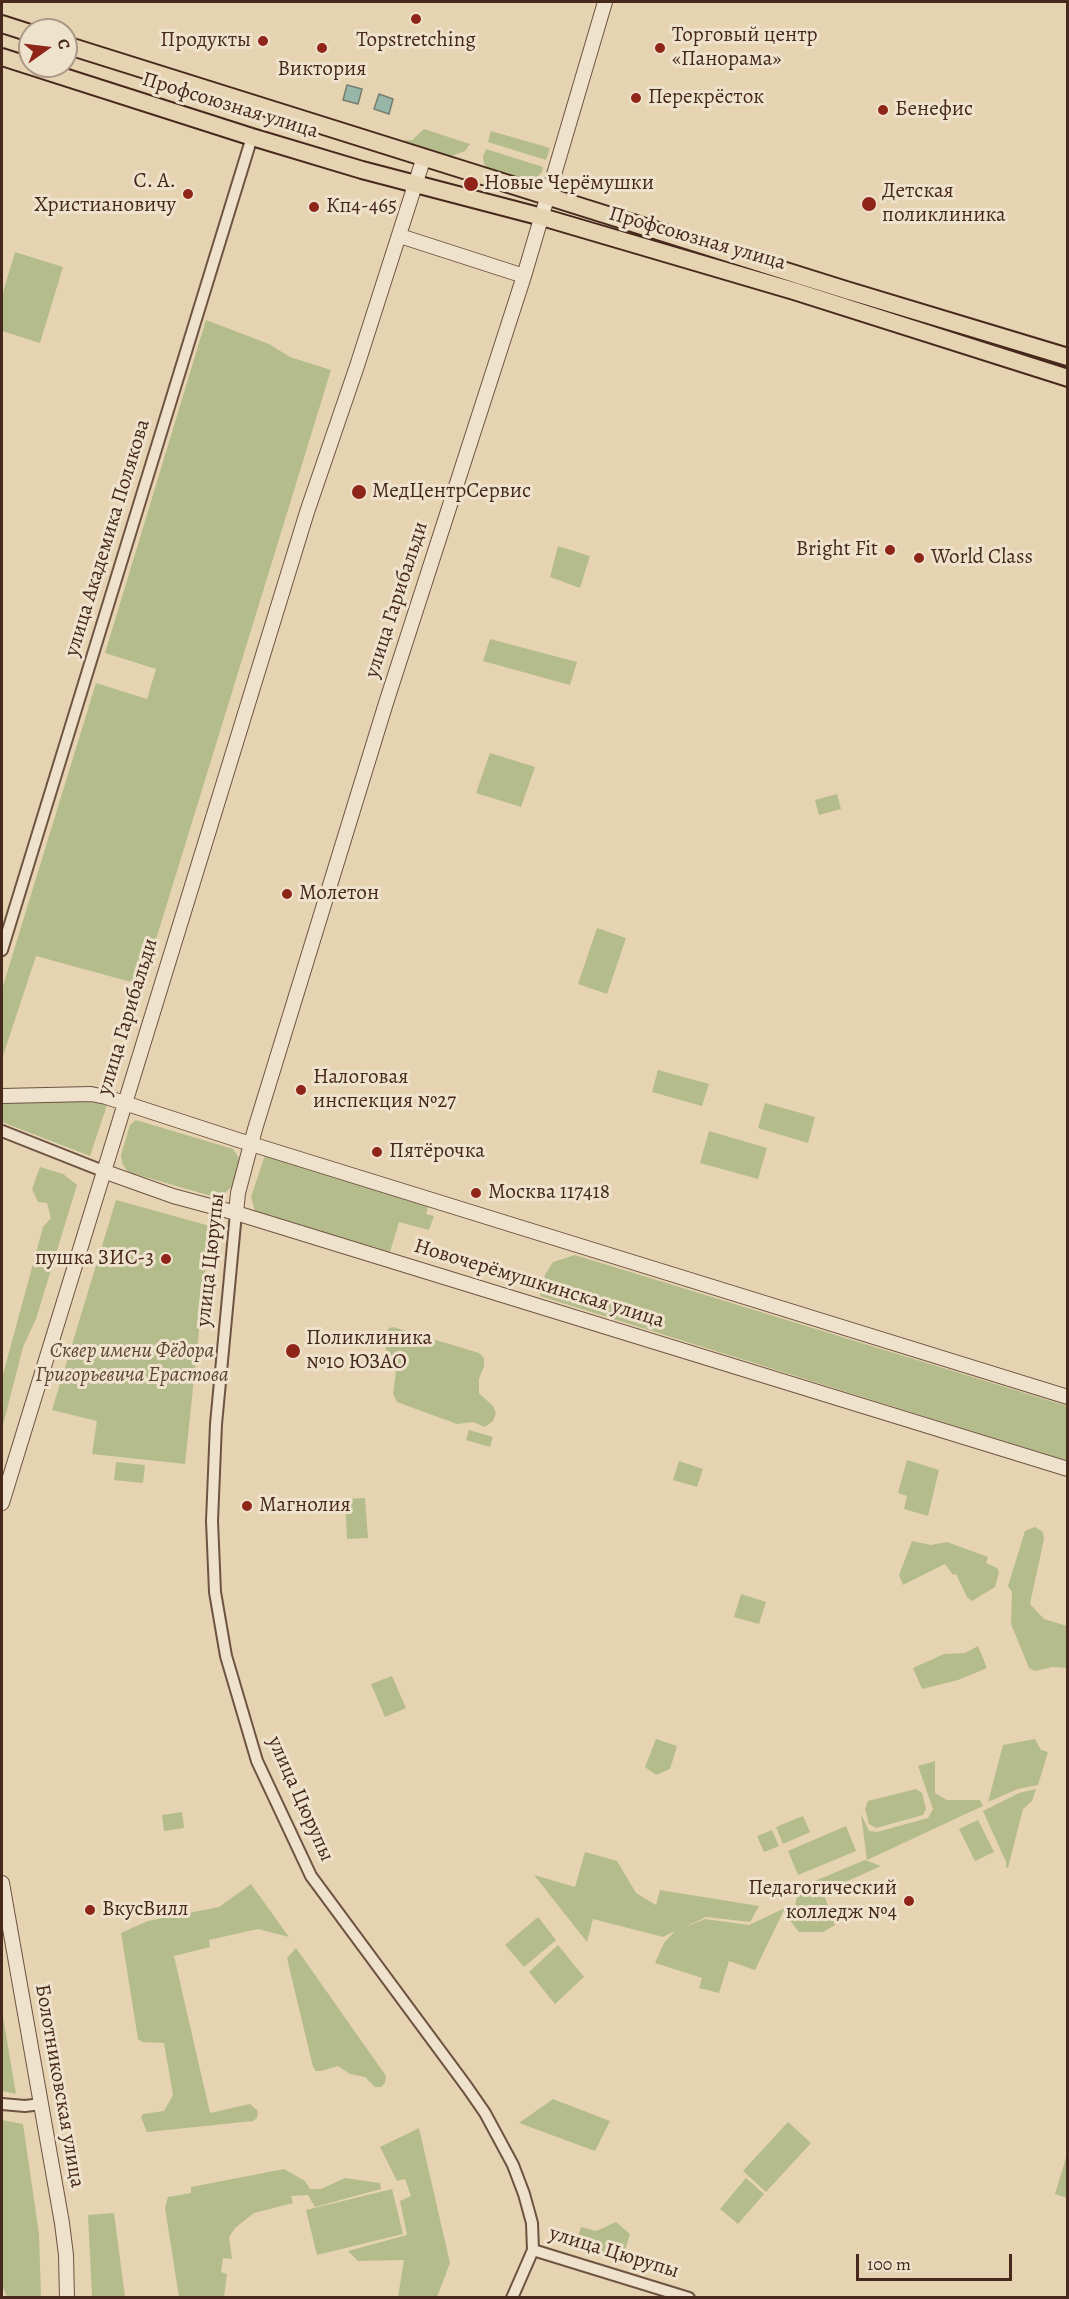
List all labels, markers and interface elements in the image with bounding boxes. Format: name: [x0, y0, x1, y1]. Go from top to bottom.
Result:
marker: Topstretching: [409, 12, 423, 26]
north arrow: [18, 18, 78, 78]
place label: Торговый центр «Панорама»: [672, 23, 818, 73]
place label: Продукты: [160, 28, 251, 54]
place label: Topstretching: [356, 28, 476, 54]
marker: Продукты: [256, 34, 270, 48]
text: С: [52, 37, 75, 52]
marker: Виктория: [315, 41, 329, 55]
marker: Торговый центр «Панорама»: [653, 41, 667, 55]
place label: Виктория: [278, 57, 366, 83]
street label: Профсоюзная улица: [139, 67, 321, 145]
place label: Перекрёсток: [648, 85, 764, 111]
marker: Перекрёсток: [629, 91, 643, 105]
place label: Бенефис: [895, 97, 973, 123]
marker: Бенефис: [876, 103, 890, 117]
place label: С. А. Христиановичу: [34, 169, 176, 219]
place label: Новые Черёмушки: [484, 171, 654, 197]
marker: Новые Черёмушки: [462, 175, 480, 193]
place label: Детская поликлиника: [882, 179, 1006, 229]
marker: С. А. Христиановичу: [181, 187, 195, 201]
place label: Кп4-465: [326, 194, 397, 220]
marker: Детская поликлиника: [860, 195, 878, 213]
marker: Кп4-465: [307, 200, 321, 214]
street label: Профсоюзная улица: [606, 202, 788, 276]
street label: улица Академика Полякова: [60, 416, 156, 660]
place label: МедЦентрСервис: [372, 479, 531, 505]
marker: МедЦентрСервис: [350, 483, 368, 501]
street label: улица Гарибальди: [360, 519, 434, 681]
place label: Bright Fit: [796, 537, 878, 563]
marker: Bright Fit: [883, 543, 897, 557]
place label: World Class: [931, 545, 1033, 571]
marker: World Class: [912, 551, 926, 565]
place label: Молетон: [299, 881, 379, 907]
marker: Молетон: [280, 887, 294, 901]
street label: улица Гарибальди: [92, 935, 164, 1099]
place label: Налоговая инспекция №27: [313, 1065, 456, 1115]
marker: Налоговая инспекция №27: [294, 1083, 308, 1097]
place label: Пятёрочка: [389, 1139, 485, 1165]
marker: Пятёрочка: [370, 1145, 384, 1159]
place label: Москва 117418: [488, 1180, 610, 1206]
marker: Москва 117418: [469, 1186, 483, 1200]
street label: улица Цюрупы: [191, 1192, 231, 1328]
street label: Новочерёмушкинская улица: [411, 1234, 667, 1334]
place label: пушка ЗИС-3: [35, 1246, 154, 1272]
marker: пушка ЗИС-3: [159, 1252, 173, 1266]
place label: Поликлиника №10 ЮЗАО: [306, 1326, 432, 1376]
park label: Сквер имени Фёдора Григорьевича Ерастова: [35, 1339, 229, 1389]
marker: Поликлиника №10 ЮЗАО: [284, 1342, 302, 1360]
place label: Магнолия: [259, 1493, 351, 1519]
marker: Магнолия: [240, 1499, 254, 1513]
street label: улица Цюрупы: [261, 1733, 339, 1865]
place label: Педагогический колледж №4: [748, 1876, 897, 1926]
marker: Педагогический колледж №4: [902, 1894, 916, 1908]
place label: ВкусВилл: [102, 1897, 188, 1923]
marker: ВкусВилл: [83, 1903, 97, 1917]
street label: Болотниковская улица: [29, 1982, 89, 2190]
street label: улица Цюрупы: [546, 2221, 682, 2285]
scale bar: [859, 2242, 1015, 2280]
text: 100 m: [867, 2252, 911, 2276]

